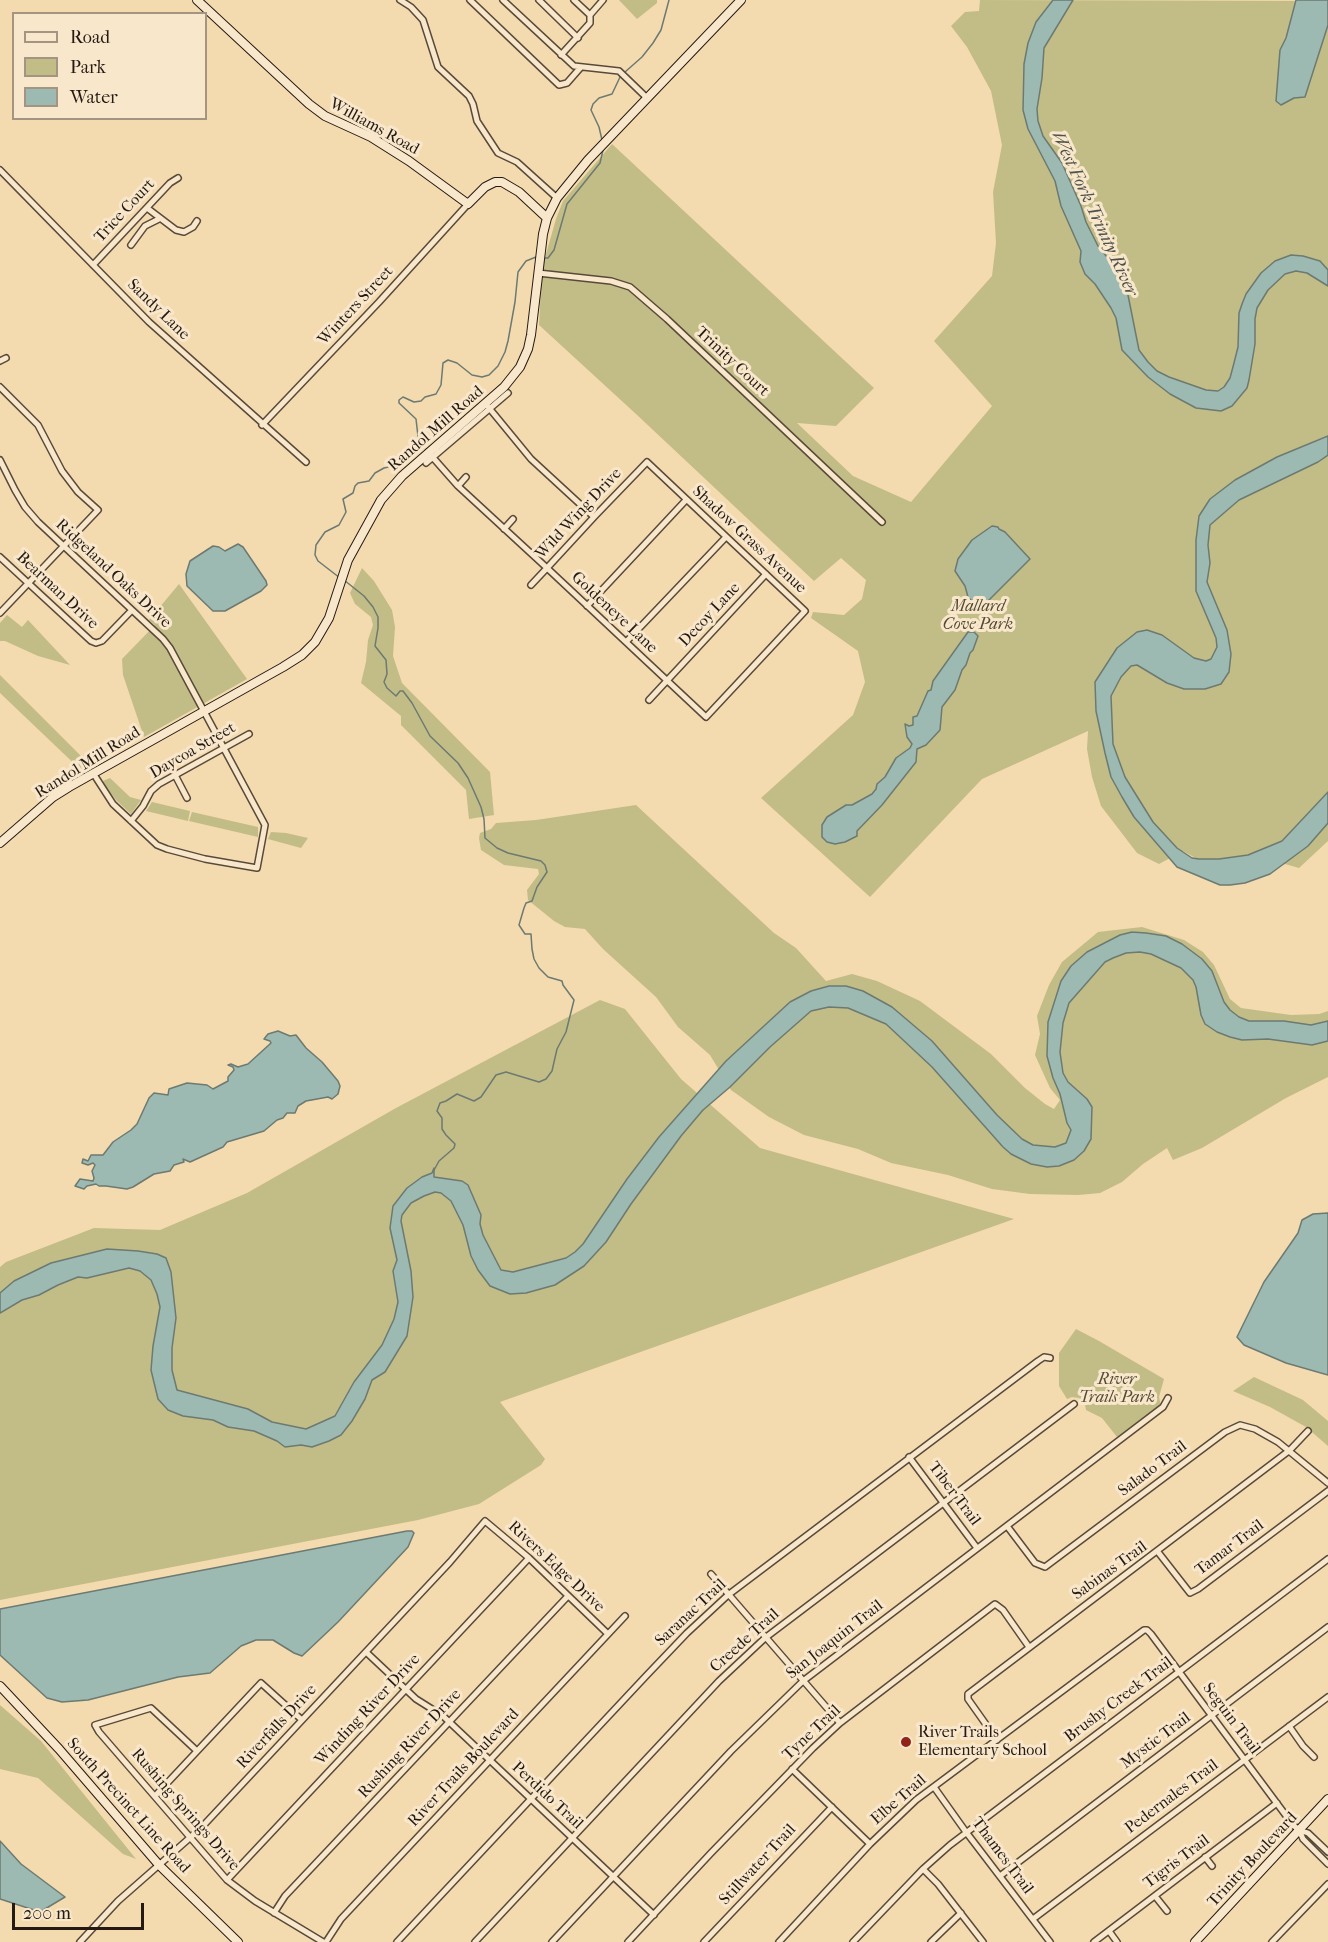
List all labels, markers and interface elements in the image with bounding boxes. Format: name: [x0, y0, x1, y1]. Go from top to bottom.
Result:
legend: [12, 12, 207, 120]
text: Road: [70, 27, 110, 48]
text: Park: [70, 57, 106, 78]
text: Water: [70, 87, 118, 108]
street label: Williams Road: [326, 94, 422, 160]
water label: West Fork Trinity River: [1046, 128, 1142, 300]
street label: Trice Court: [91, 175, 159, 247]
street label: Winters Street: [314, 262, 398, 350]
street label: Sandy Lane: [123, 275, 193, 345]
street label: Trinity Court: [691, 323, 773, 401]
street label: Randol Mill Road: [384, 382, 488, 476]
street label: Wild Wing Drive: [532, 464, 626, 564]
street label: Shadow Grass Avenue: [688, 482, 810, 598]
street label: Ridgeland Oaks Drive: [51, 515, 175, 633]
street label: Bearman Drive: [12, 548, 102, 634]
street label: Goldeneye Lane: [567, 568, 661, 658]
street label: Decoy Lane: [675, 579, 745, 651]
park label: Mallard Cove Park: [943, 597, 1013, 635]
street label: Daycoa Street: [147, 719, 239, 783]
street label: Randol Mill Road: [32, 723, 144, 803]
park label: River Trails Park: [1079, 1370, 1155, 1408]
street label: Salado Trail: [1115, 1437, 1191, 1501]
street label: Tiber Trail: [924, 1458, 984, 1530]
street label: Tamar Trail: [1192, 1516, 1268, 1580]
street label: Rivers Edge Drive: [504, 1517, 608, 1617]
street label: Sabinas Trail: [1069, 1537, 1151, 1605]
street label: Saranac Trail: [652, 1575, 730, 1651]
street label: San Joaquin Trail: [783, 1596, 887, 1684]
street label: Creede Trail: [706, 1605, 784, 1677]
street label: Winding River Drive: [311, 1650, 425, 1770]
street label: Brushy Creek Trail: [1061, 1653, 1177, 1747]
street label: Seguin Trail: [1198, 1679, 1264, 1759]
street label: Riverfalls Drive: [233, 1681, 321, 1773]
street label: Rushing River Drive: [354, 1685, 466, 1803]
street label: Tyne Trail: [779, 1701, 845, 1765]
street label: River Trails Boulevard: [404, 1705, 524, 1831]
street label: Mystic Trail: [1117, 1708, 1195, 1774]
place label: River Trails Elementary School: [918, 1723, 1047, 1761]
street label: South Precinct Line Road: [62, 1734, 194, 1878]
marker: River Trails Elementary School: [899, 1735, 913, 1749]
street label: Rushing Springs Drive: [127, 1745, 243, 1875]
street label: Pedernales Trail: [1122, 1756, 1222, 1838]
street label: Perdido Trail: [507, 1758, 587, 1834]
street label: Elbe Trail: [867, 1771, 931, 1829]
street label: Trinity Boulevard: [1204, 1809, 1302, 1911]
street label: Thames Trail: [967, 1814, 1037, 1898]
street label: Stillwater Trail: [716, 1821, 800, 1909]
street label: Tigris Trail: [1140, 1831, 1214, 1893]
scale bar: [15, 1891, 147, 1929]
text: 200 m: [23, 1903, 71, 1924]

